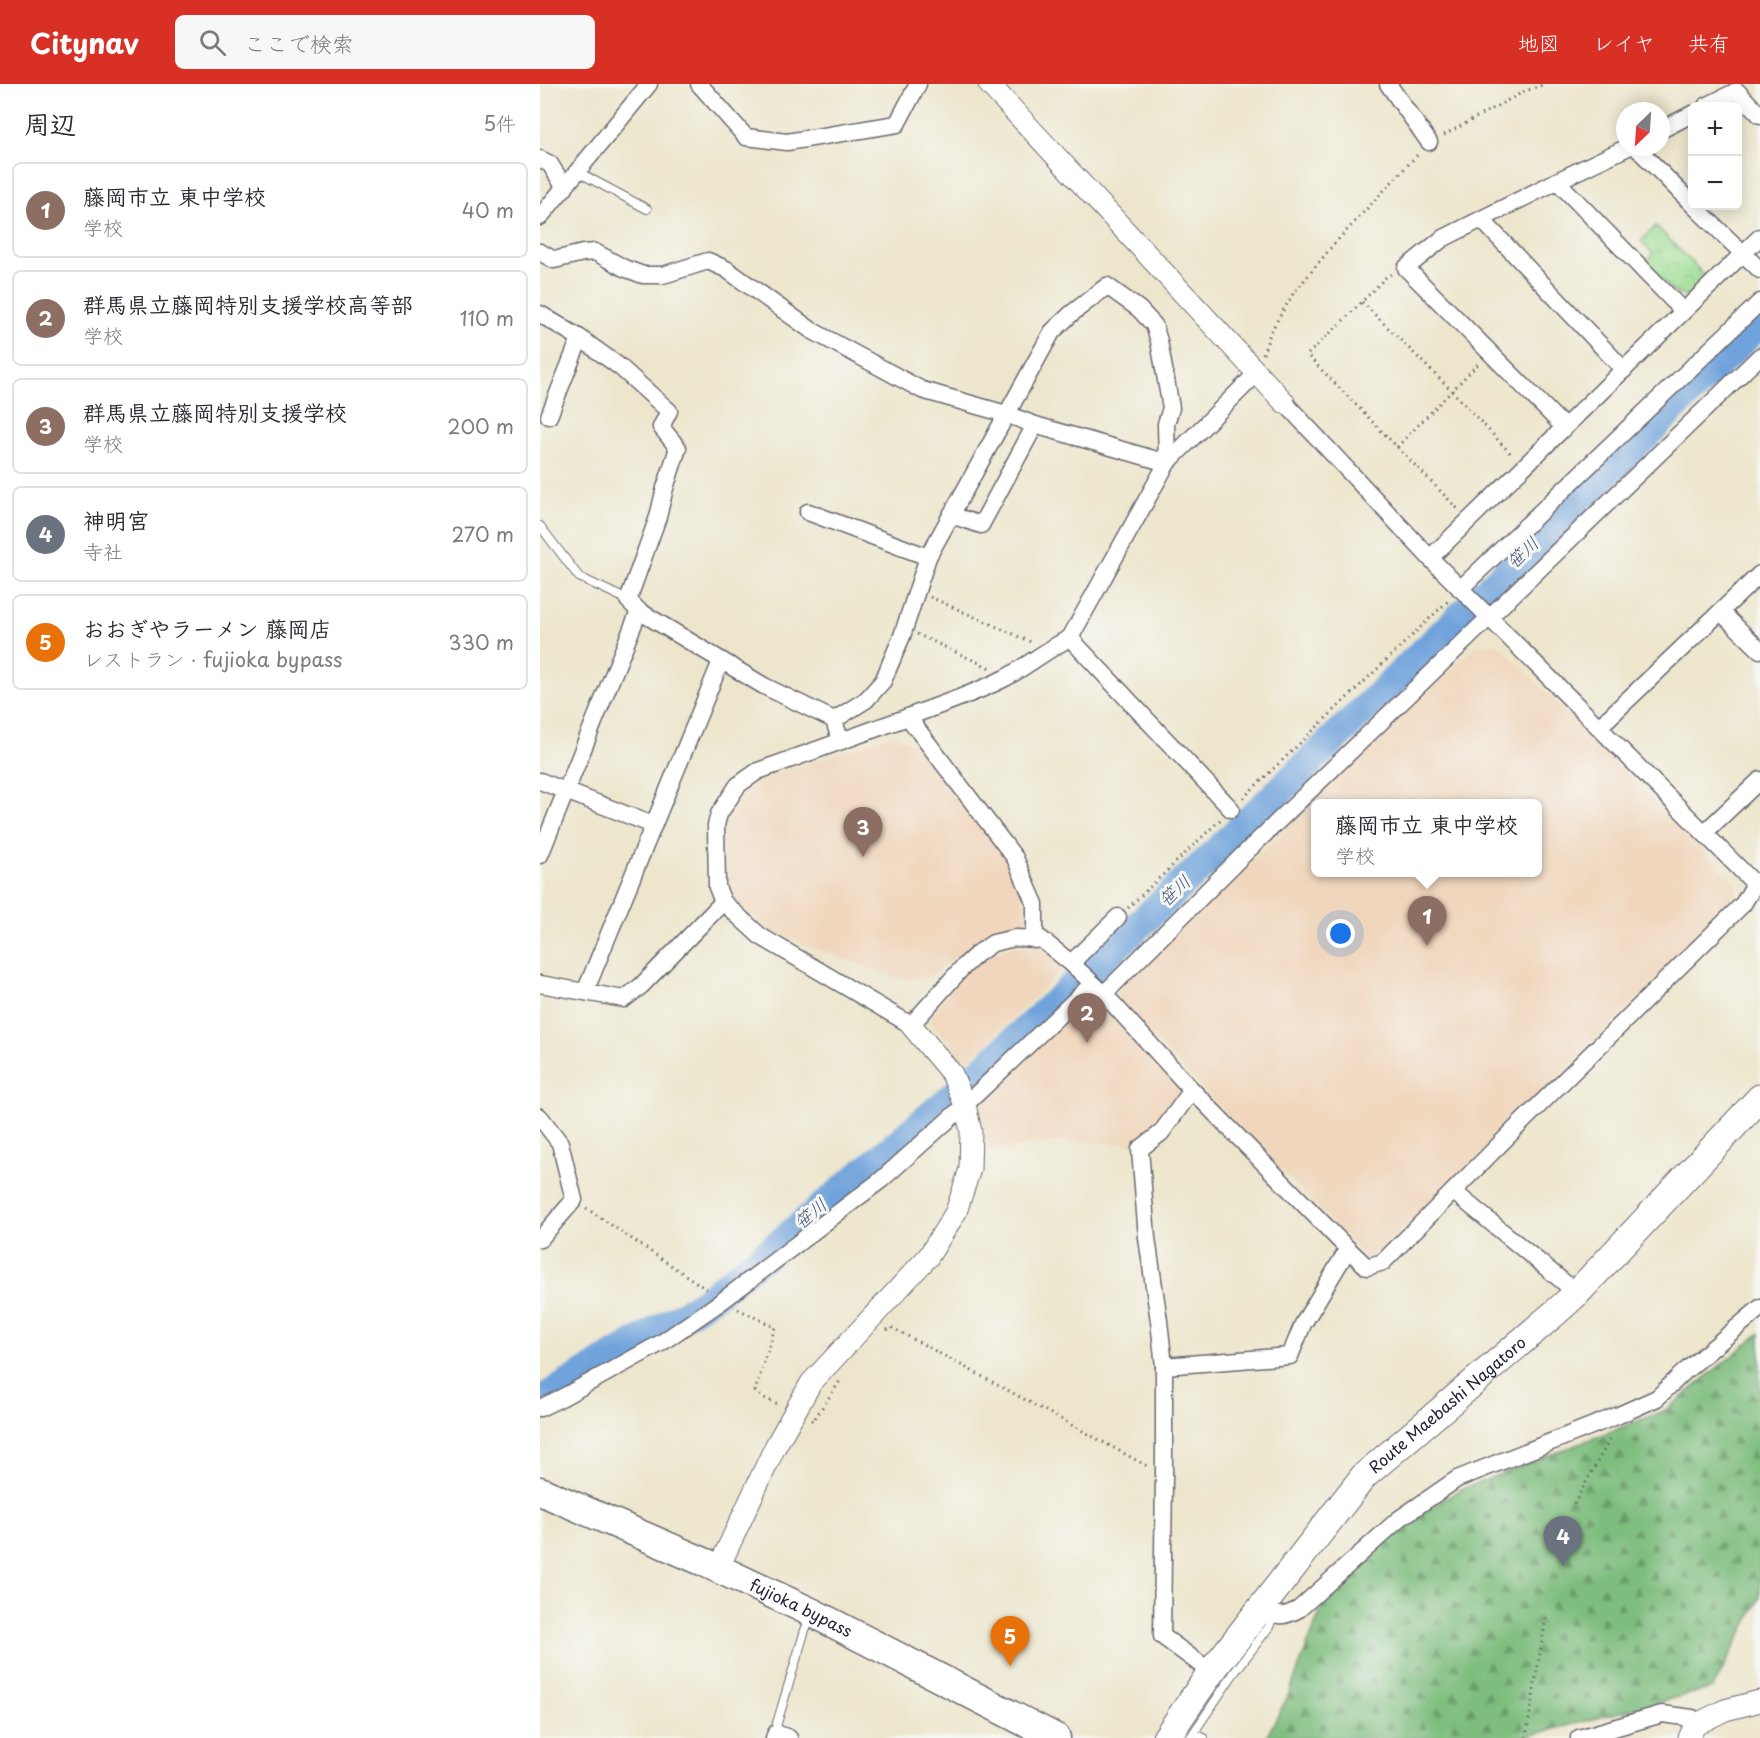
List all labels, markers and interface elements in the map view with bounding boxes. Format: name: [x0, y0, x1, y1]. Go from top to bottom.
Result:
search box: [175, 15, 595, 69]
text: Citynav: [30, 21, 139, 64]
icon: search: [196, 26, 229, 59]
text: ここで検索: [244, 26, 354, 59]
text: 地図: [1518, 26, 1560, 58]
text: レイヤ: [1593, 26, 1655, 58]
text: 共有: [1688, 26, 1730, 58]
north arrow: [1616, 102, 1670, 156]
map controls: [1688, 102, 1742, 210]
button: +: [1688, 102, 1742, 156]
text: 周辺: [24, 104, 76, 143]
text: 5件: [483, 108, 516, 138]
button: −: [1688, 156, 1742, 210]
text: 藤岡市立 東中学校: [83, 179, 266, 212]
text: 1: [41, 195, 50, 225]
text: 40 m: [462, 195, 514, 225]
text: 学校: [83, 212, 123, 242]
text: 群馬県立藤岡特別支援学校高等部: [83, 287, 413, 320]
text: 2: [38, 303, 53, 333]
text: 110 m: [460, 303, 514, 333]
text: 学校: [83, 320, 123, 350]
text: 群馬県立藤岡特別支援学校: [83, 395, 347, 428]
text: 3: [39, 411, 52, 441]
text: 200 m: [447, 411, 514, 441]
text: 学校: [83, 428, 123, 458]
text: 神明宮: [83, 503, 149, 536]
text: 4: [39, 519, 52, 549]
text: 270 m: [451, 519, 514, 549]
water label: 笹川: [1500, 530, 1544, 574]
text: 寺社: [83, 536, 123, 566]
text: おおぎやラーメン 藤岡店: [83, 611, 332, 644]
text: 5: [39, 627, 52, 657]
text: 330 m: [448, 627, 514, 657]
text: レストラン · fujioka bypass: [83, 644, 342, 674]
popup: [1311, 799, 1542, 877]
text: 藤岡市立 東中学校: [1335, 807, 1518, 840]
pin: 3: [844, 808, 882, 857]
text: 学校: [1335, 840, 1375, 870]
water label: 笹川: [1152, 868, 1196, 912]
pin: 1: [1408, 896, 1446, 946]
your location: [1326, 919, 1355, 948]
pin: 2: [1068, 994, 1106, 1043]
water label: 笹川: [788, 1191, 833, 1235]
street label: Route Maebashi Nagatoro: [1363, 1330, 1531, 1478]
pin: 4: [1544, 1516, 1582, 1566]
street label: fujioka bypass: [746, 1572, 857, 1642]
pin: 5: [990, 1616, 1030, 1666]

